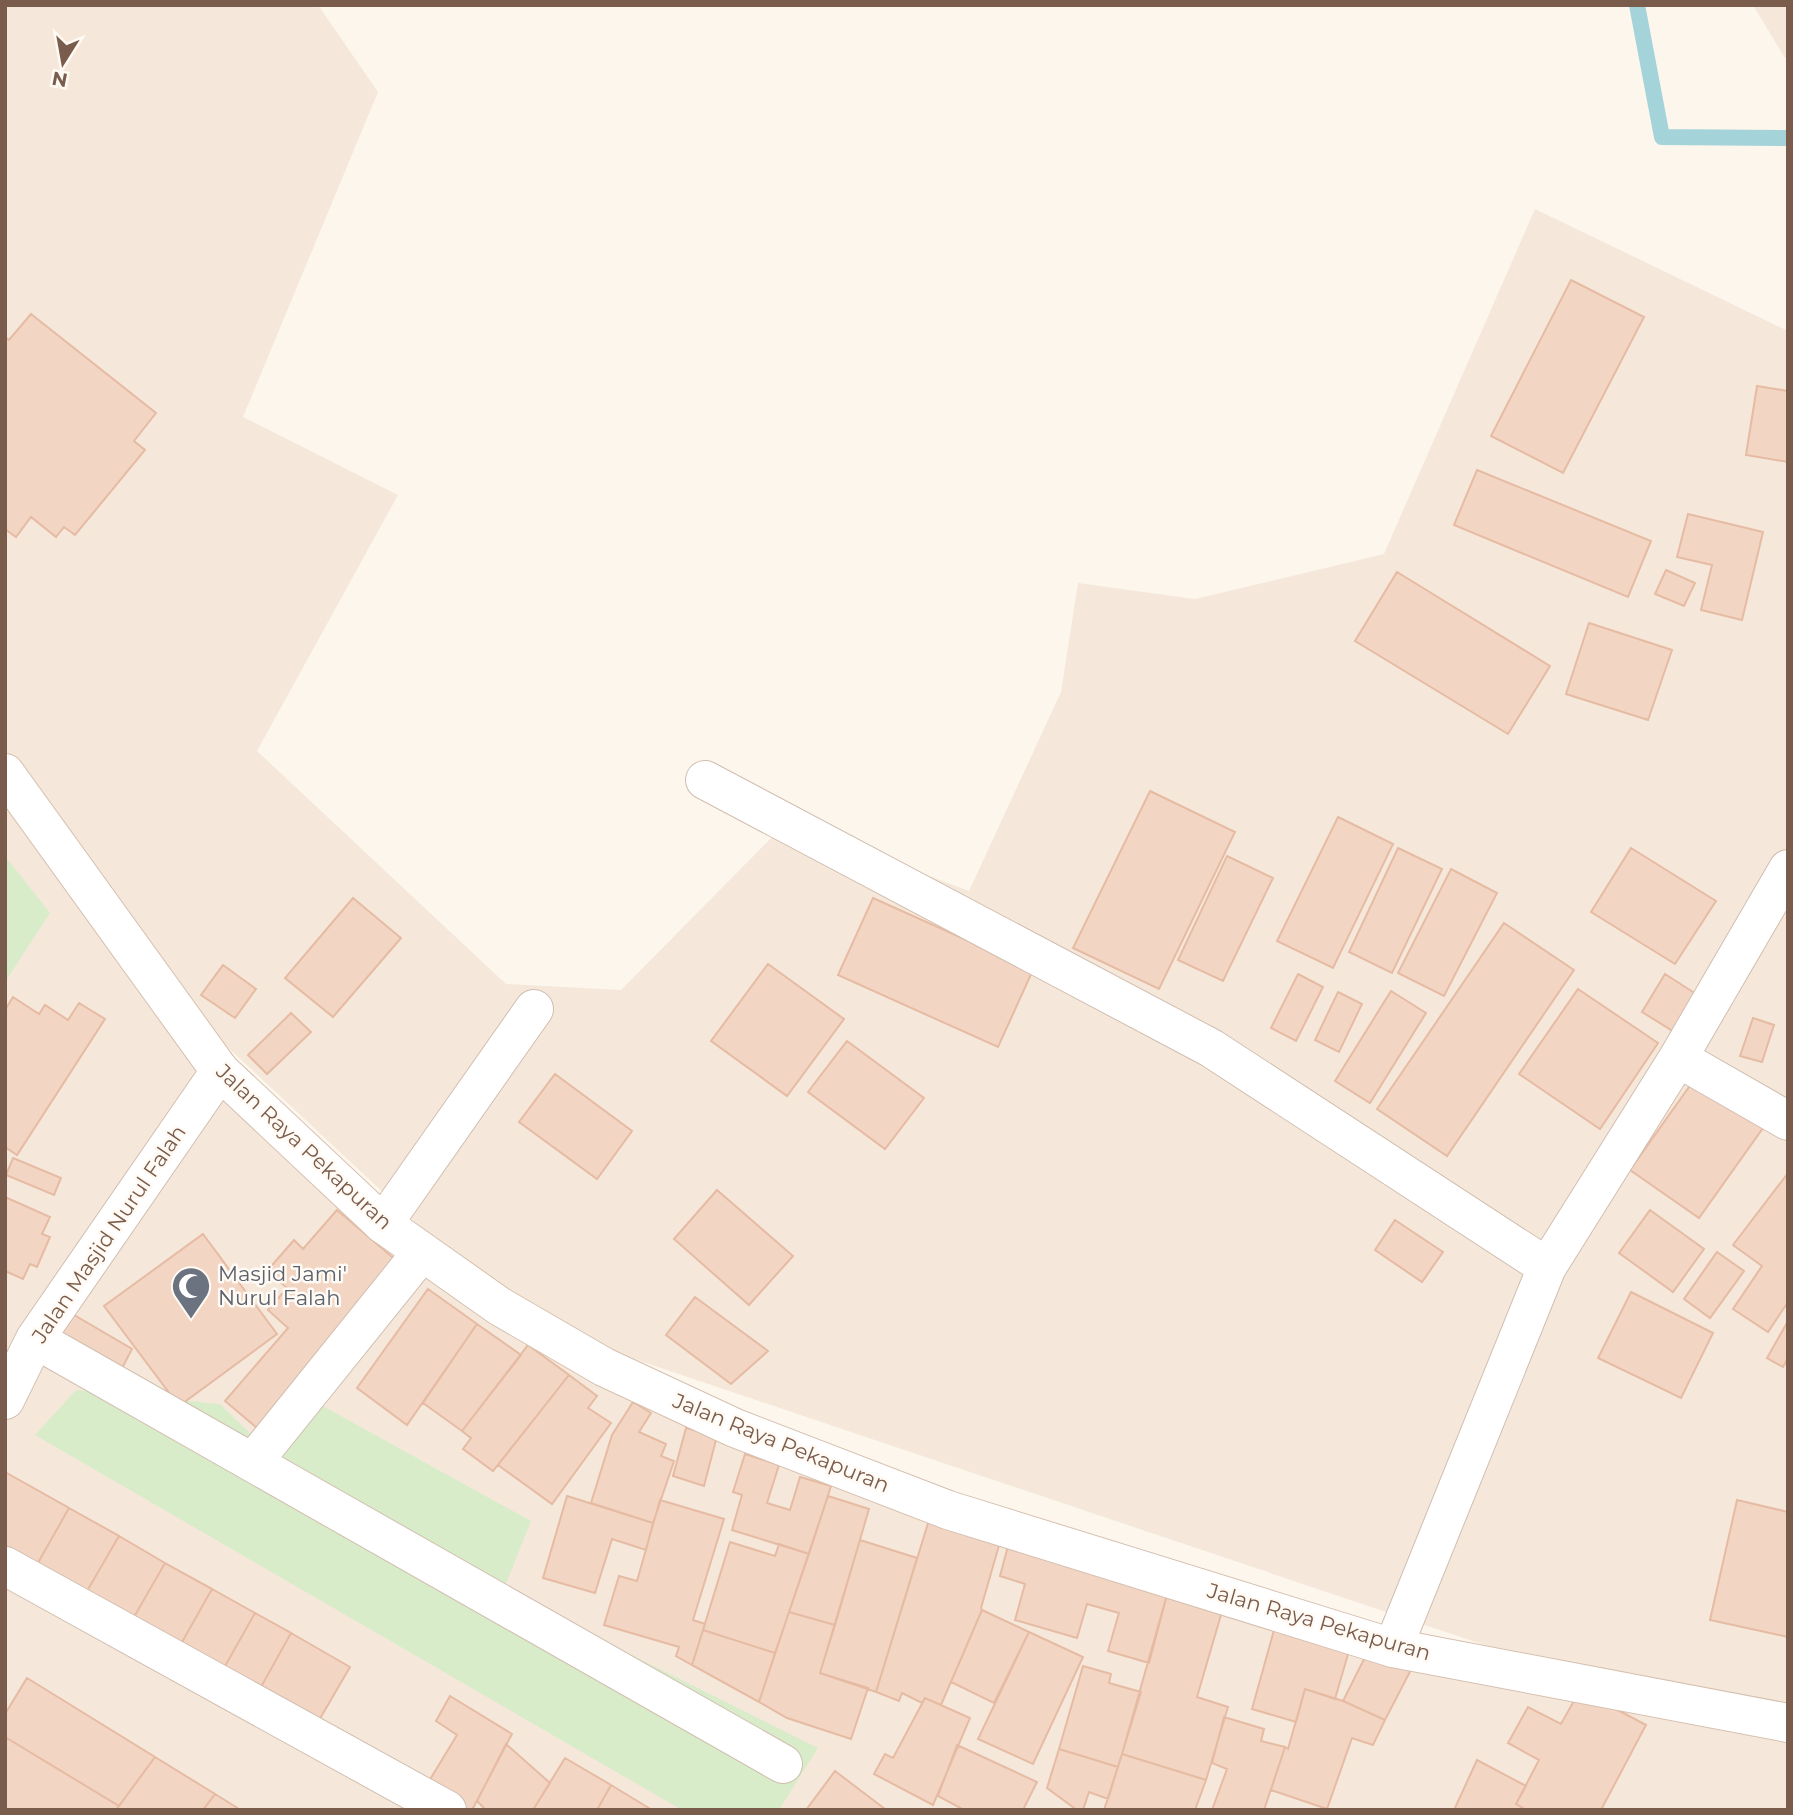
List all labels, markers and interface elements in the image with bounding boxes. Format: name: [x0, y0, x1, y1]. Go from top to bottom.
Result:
north arrow: [28, 28, 98, 98]
text: N: [50, 66, 70, 92]
street label: Jalan Raya Pekapuran: [210, 1058, 397, 1235]
street label: Jalan Masjid Nurul Falah: [26, 1120, 191, 1348]
place label: Masjid Jami' Nurul Falah: [218, 1261, 347, 1310]
mosque icon: Masjid Jami' Nurul Falah: [170, 1265, 212, 1320]
street label: Jalan Raya Pekapuran: [668, 1387, 893, 1497]
street label: Jalan Raya Pekapuran: [1204, 1577, 1434, 1665]

